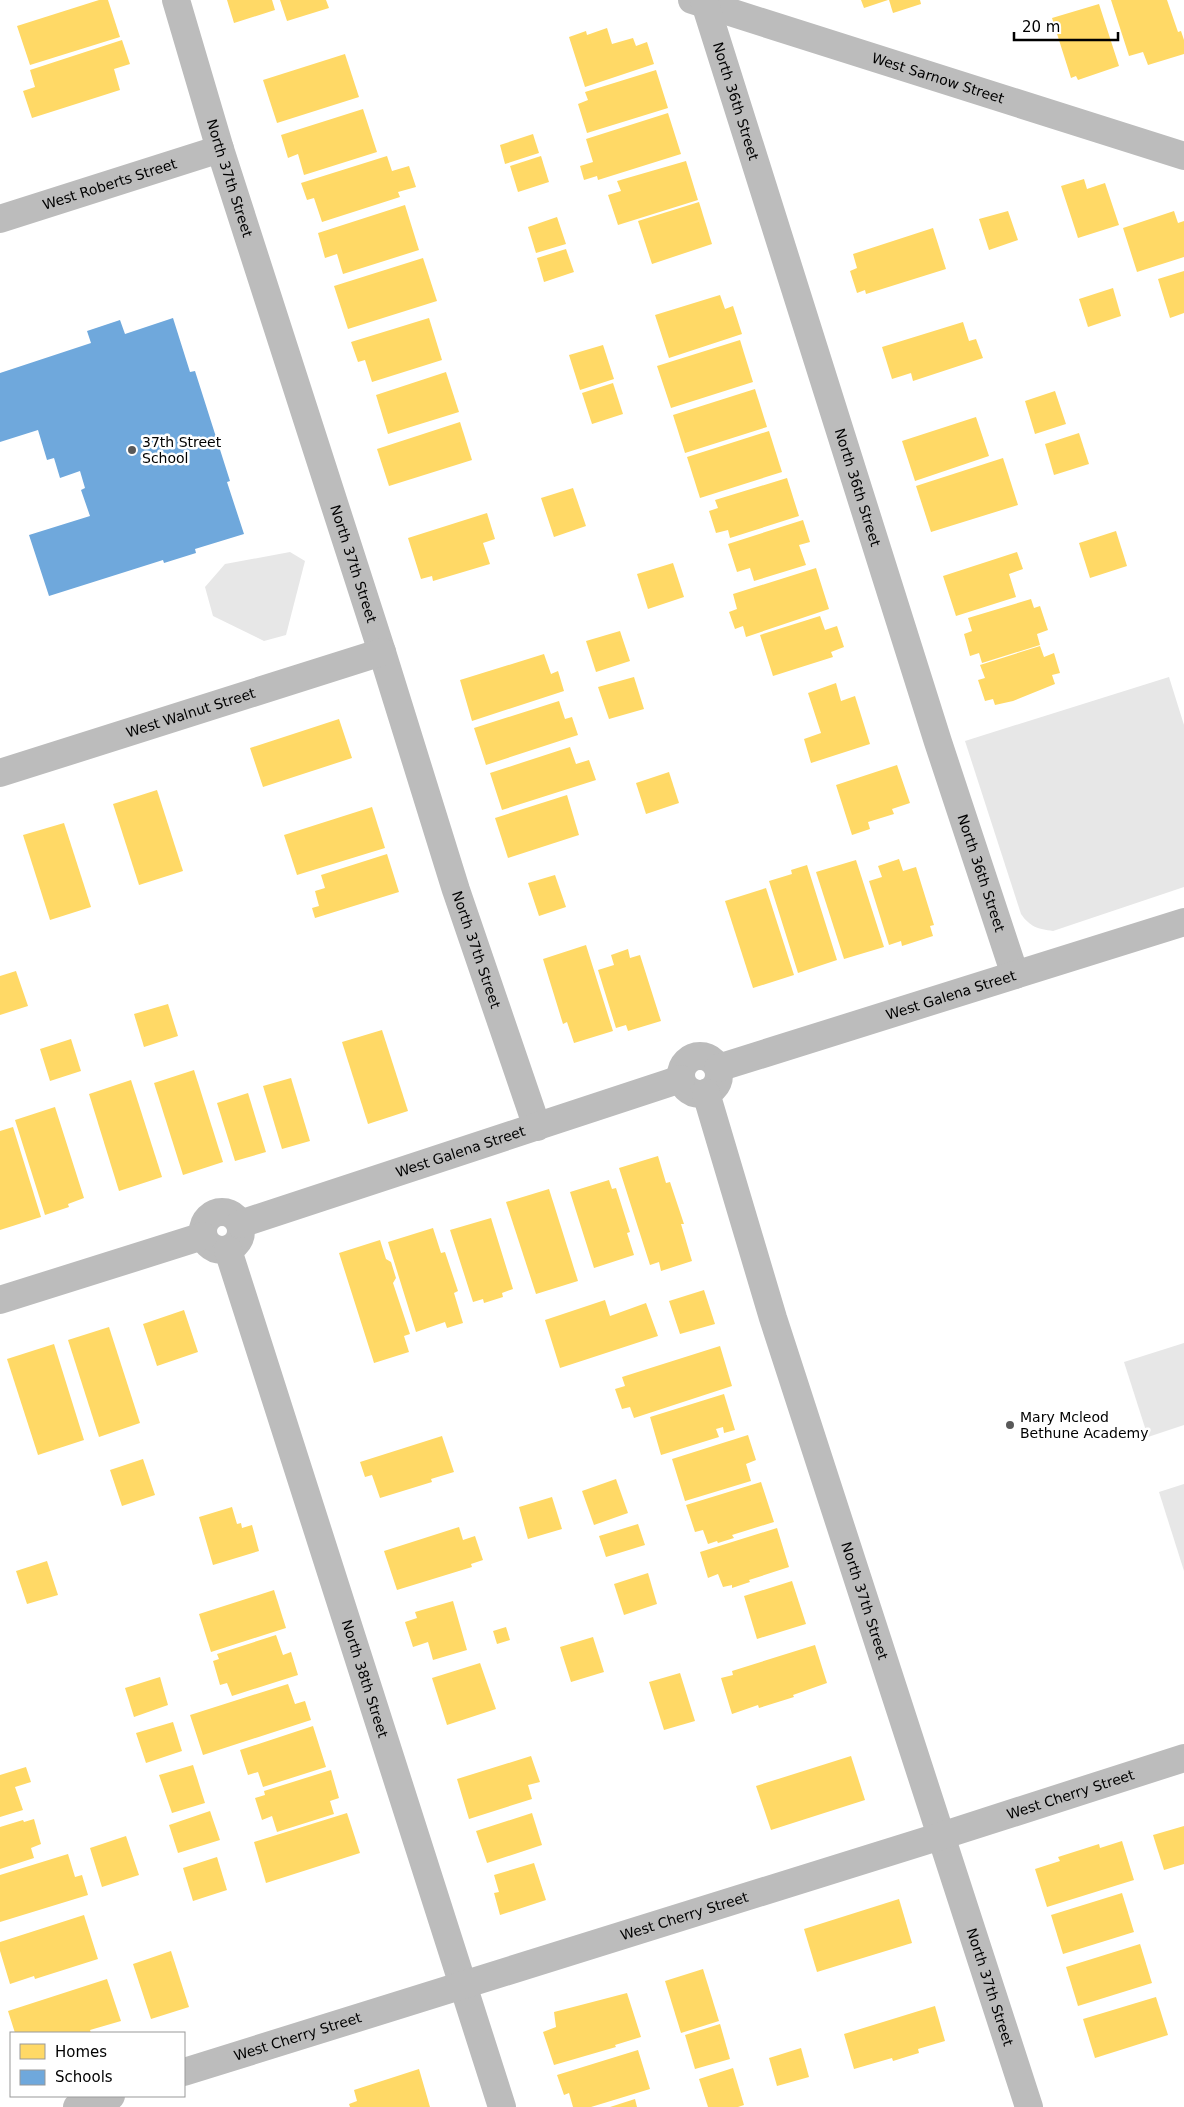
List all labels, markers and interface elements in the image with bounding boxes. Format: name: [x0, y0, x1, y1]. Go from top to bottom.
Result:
scale bar: [1014, 10, 1118, 42]
text: 20 m: [1022, 18, 1060, 36]
street label: North 36th Street: [710, 40, 762, 163]
street label: West Sarnow Street: [870, 50, 1007, 107]
street label: North 37th Street: [204, 117, 256, 240]
street label: West Roberts Street: [41, 155, 179, 213]
street label: North 36th Street: [832, 426, 884, 549]
place label: 37th Street School: [142, 434, 222, 466]
marker: 37th Street School: [126, 444, 138, 456]
street label: North 37th Street: [327, 503, 380, 625]
street label: West Walnut Street: [124, 685, 258, 741]
street label: North 36th Street: [954, 812, 1008, 934]
street label: North 37th Street: [449, 889, 504, 1011]
street label: West Galena Street: [884, 967, 1018, 1023]
street label: West Galena Street: [394, 1123, 528, 1180]
place label: Mary Mcleod Bethune Academy: [1020, 1409, 1148, 1441]
marker: Mary Mcleod Bethune Academy: [1004, 1419, 1016, 1431]
street label: North 37th Street: [838, 1540, 891, 1662]
street label: North 38th Street: [339, 1618, 392, 1740]
street label: West Cherry Street: [1005, 1766, 1137, 1822]
street label: West Cherry Street: [618, 1888, 751, 1943]
street label: North 37th Street: [963, 1926, 1017, 2048]
street label: West Cherry Street: [232, 2009, 364, 2064]
legend: [10, 2032, 185, 2097]
text: Homes: [55, 2043, 107, 2061]
text: Schools: [55, 2068, 113, 2086]

